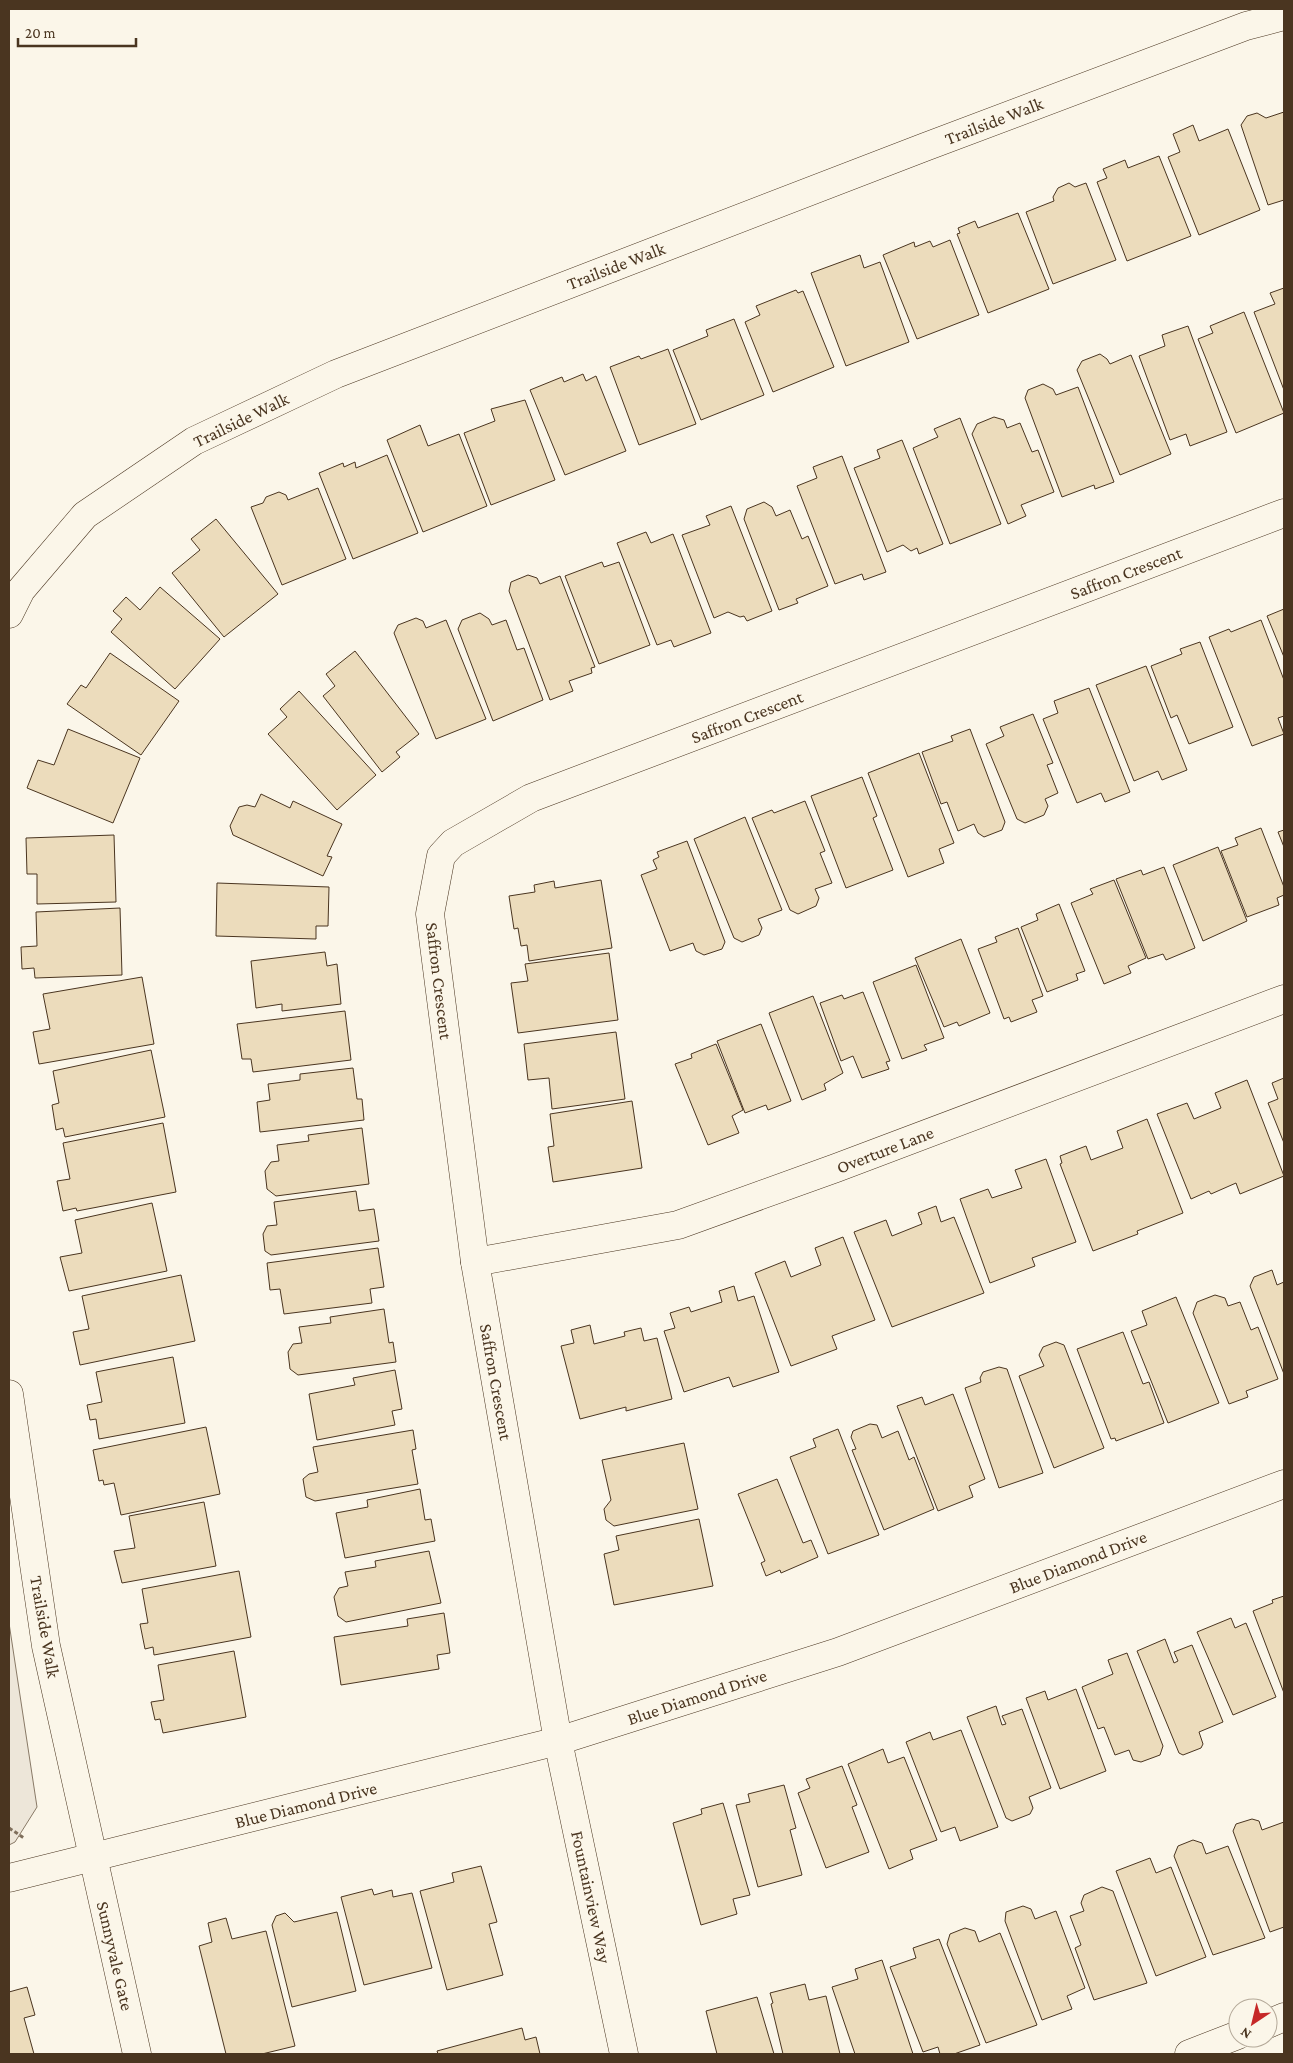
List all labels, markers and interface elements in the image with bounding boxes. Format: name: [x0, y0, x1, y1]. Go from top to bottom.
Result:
scale bar: [18, 15, 135, 47]
text: 20 m: [25, 25, 56, 41]
street label: Trailside Walk: [942, 93, 1046, 149]
street label: Trailside Walk: [564, 238, 668, 294]
street label: Trailside Walk: [190, 388, 292, 452]
street label: Saffron Crescent: [1067, 542, 1186, 603]
street label: Saffron Crescent: [688, 686, 807, 747]
street label: Saffron Crescent: [422, 921, 456, 1042]
street label: Overture Lane: [834, 1122, 936, 1178]
street label: Saffron Crescent: [476, 1322, 516, 1443]
street label: Blue Diamond Drive: [1006, 1527, 1150, 1597]
street label: Trailside Walk: [26, 1574, 64, 1680]
street label: Blue Diamond Drive: [625, 1665, 769, 1729]
street label: Blue Diamond Drive: [233, 1778, 379, 1832]
street label: Fountainview Way: [567, 1829, 615, 1966]
street label: Sunnyvale Gate: [93, 1899, 137, 2013]
north arrow: [1228, 1998, 1278, 2048]
text: N: [1237, 2024, 1254, 2043]

